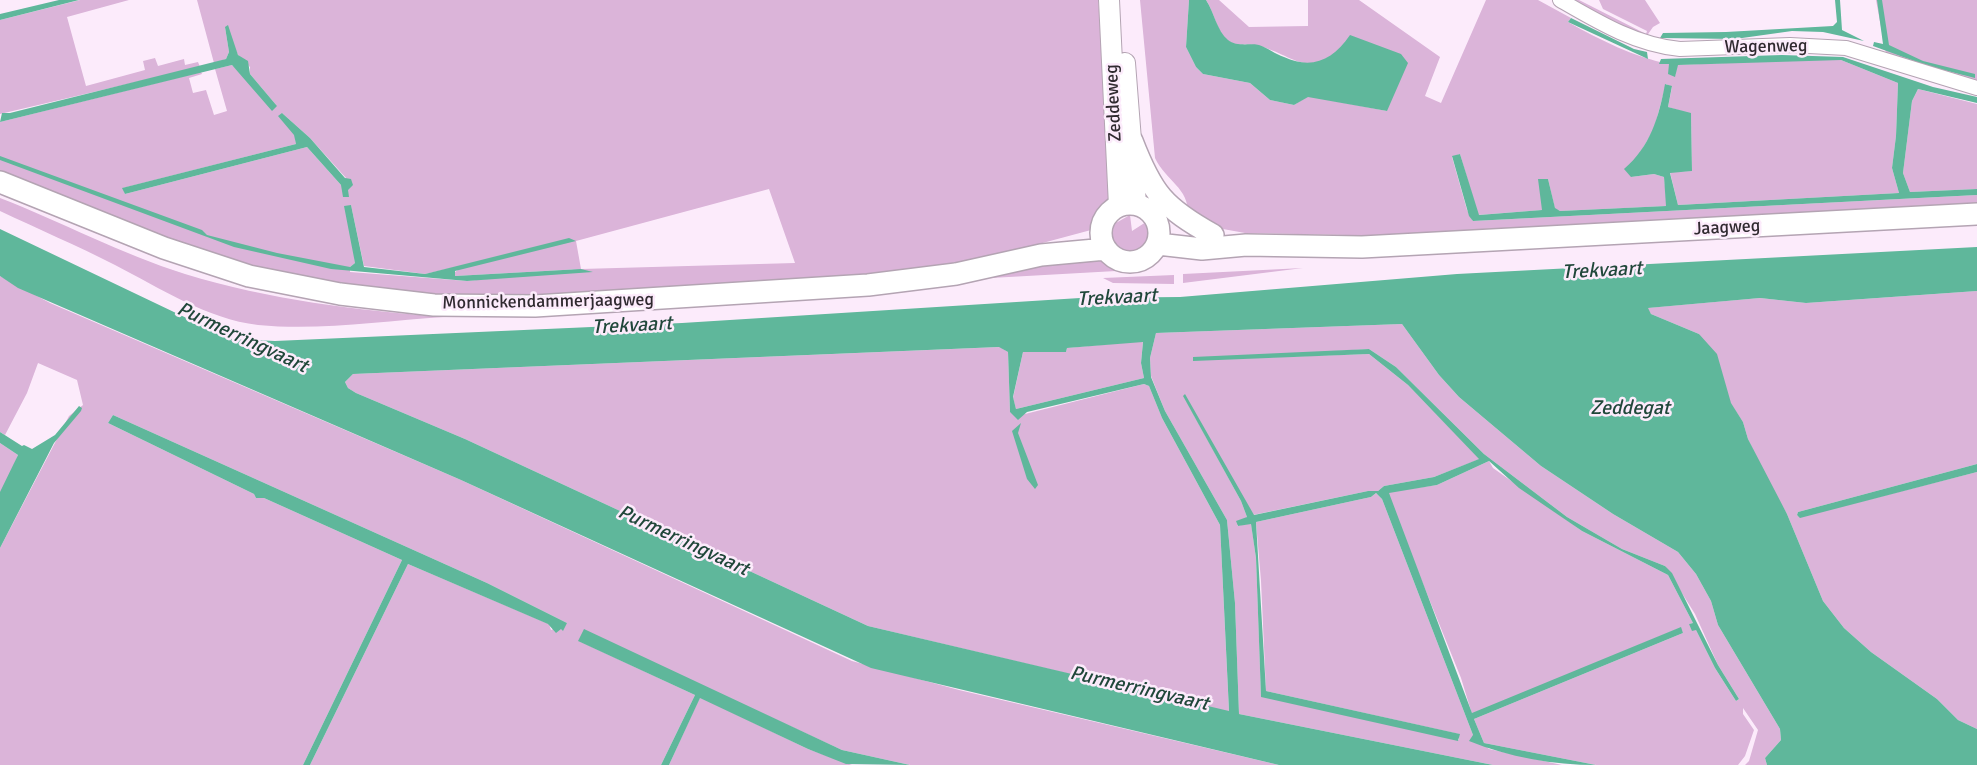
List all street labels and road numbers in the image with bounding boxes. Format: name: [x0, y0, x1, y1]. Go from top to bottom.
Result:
street label: Wagenweg: [1724, 35, 1808, 59]
street label: Zeddeweg: [1101, 64, 1127, 142]
street label: Jaagweg: [1693, 215, 1761, 241]
street label: Monnickendammerjaagweg: [442, 289, 654, 315]

